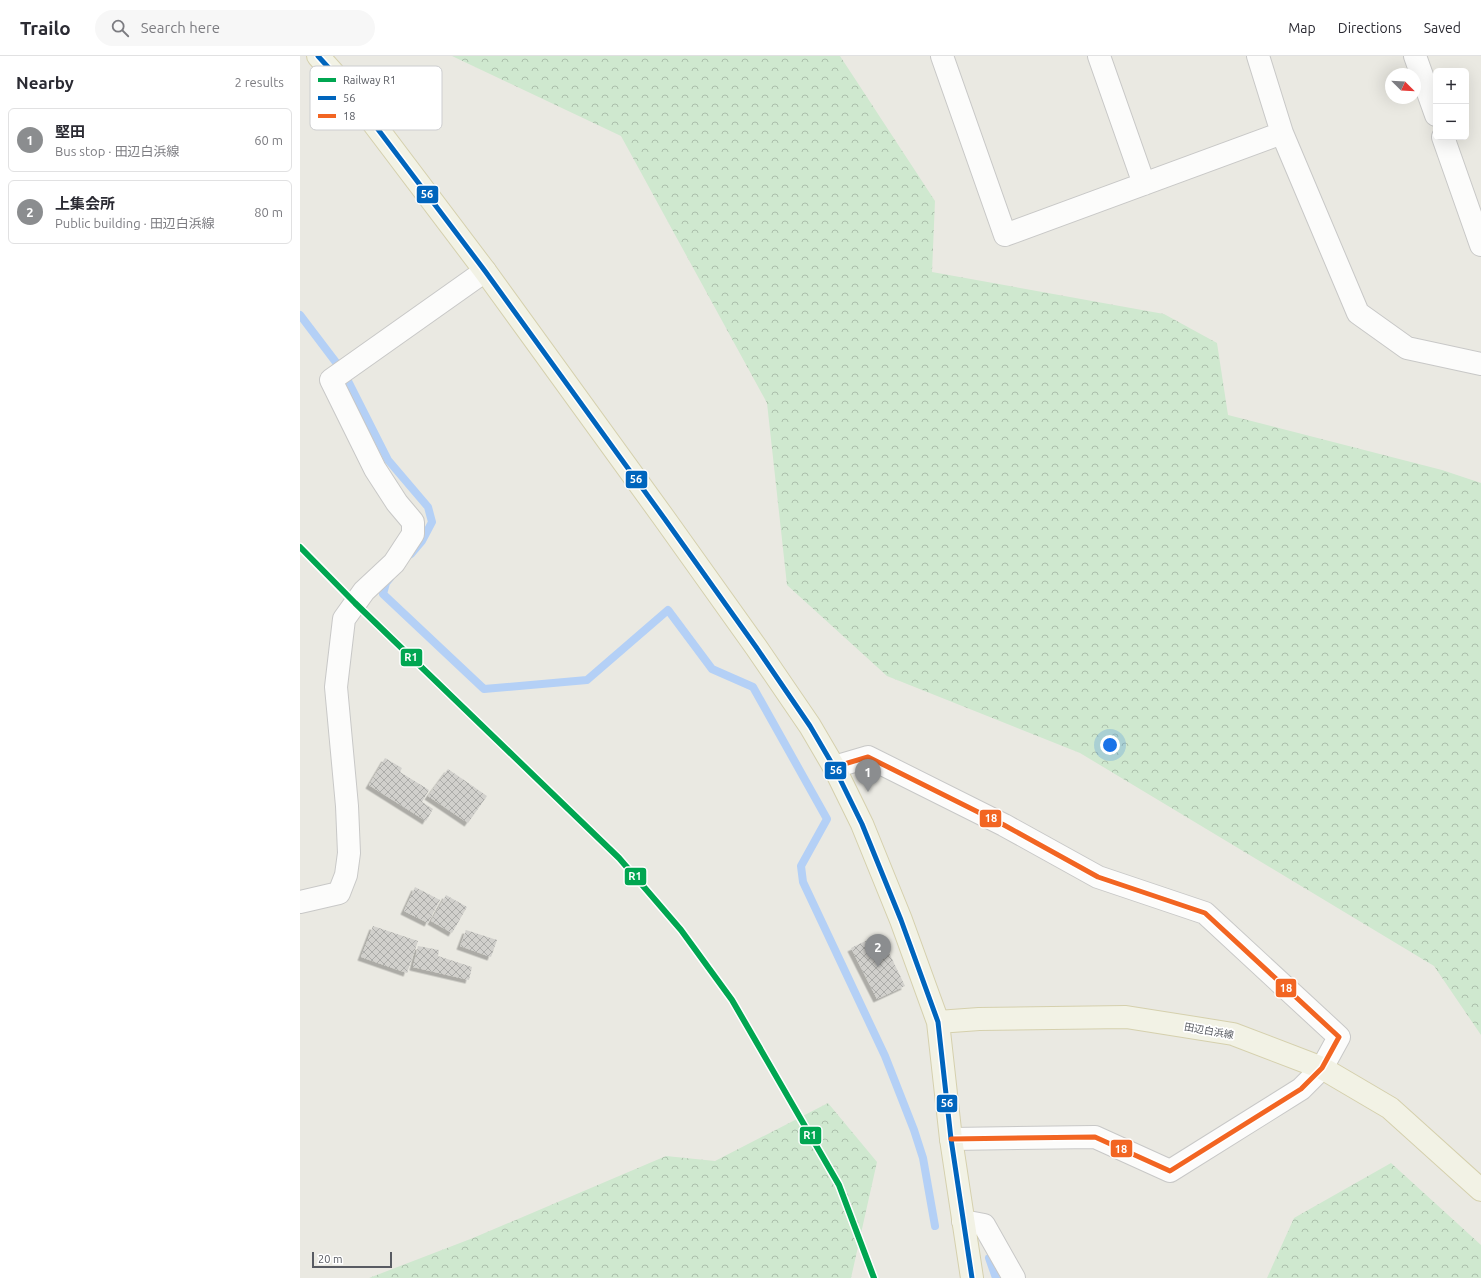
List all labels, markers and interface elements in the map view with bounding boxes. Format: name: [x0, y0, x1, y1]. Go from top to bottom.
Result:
search box: [95, 10, 375, 46]
text: Trailo: [20, 17, 71, 39]
icon: search: [109, 17, 131, 39]
text: Search here: [141, 19, 220, 36]
text: Map: [1288, 20, 1316, 36]
text: Directions: [1338, 20, 1402, 36]
text: Saved: [1424, 20, 1461, 36]
legend: [310, 66, 442, 130]
north arrow: [1385, 68, 1421, 104]
map controls: [1433, 68, 1469, 140]
button: +: [1433, 68, 1469, 104]
text: Nearby: [16, 73, 74, 92]
text: Railway R1: [343, 74, 396, 86]
text: 2 results: [234, 75, 284, 89]
text: 56: [343, 92, 355, 104]
button: −: [1433, 104, 1469, 140]
text: 18: [343, 110, 355, 122]
text: 堅田: [55, 123, 85, 140]
text: 1: [26, 133, 34, 147]
text: 60 m: [254, 133, 283, 147]
text: Bus stop · 田辺白浜線: [55, 144, 179, 158]
line badge: 56: [416, 185, 439, 204]
text: 56: [421, 188, 433, 200]
text: 上集会所: [55, 195, 115, 212]
text: 2: [26, 205, 34, 219]
text: 80 m: [254, 205, 283, 219]
text: Public building · 田辺白浜線: [55, 216, 215, 230]
line badge: 56: [625, 470, 648, 489]
text: 56: [630, 473, 642, 485]
line badge: R1: [400, 648, 423, 667]
text: R1: [404, 651, 418, 663]
your location: [1100, 735, 1120, 755]
pin: 1: [855, 759, 881, 792]
line badge: 56: [824, 761, 847, 780]
text: 56: [830, 764, 842, 776]
line badge: 18: [979, 809, 1002, 828]
text: 18: [985, 812, 997, 824]
line badge: R1: [624, 867, 647, 886]
text: R1: [628, 870, 642, 882]
pin: 2: [865, 934, 891, 967]
line badge: 18: [1275, 978, 1297, 998]
text: 18: [1280, 982, 1292, 994]
street label: 田辺白浜線: [1183, 1021, 1235, 1041]
line badge: 56: [936, 1094, 958, 1113]
text: 56: [941, 1097, 953, 1109]
line badge: R1: [799, 1126, 822, 1145]
text: R1: [803, 1129, 817, 1141]
line badge: 18: [1110, 1139, 1133, 1158]
text: 18: [1115, 1143, 1127, 1155]
scale bar: [312, 1250, 392, 1269]
text: 20 m: [318, 1253, 342, 1265]

